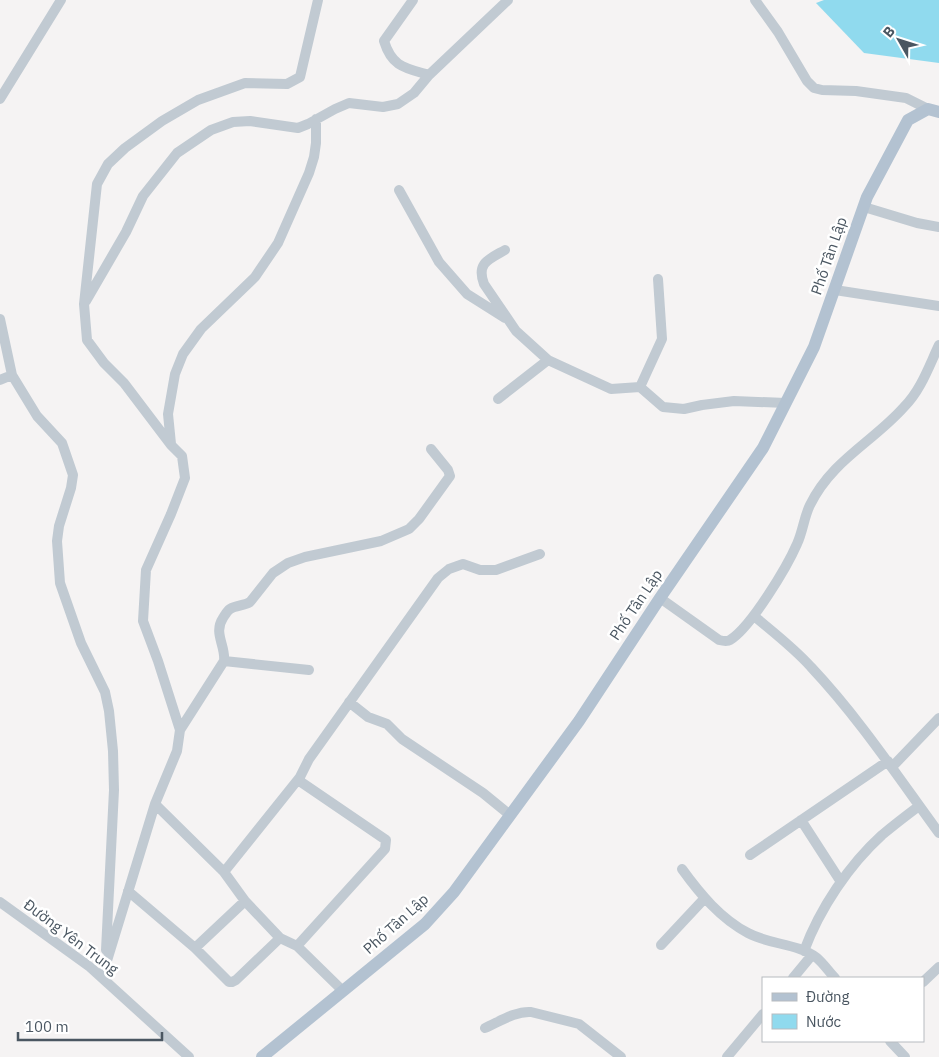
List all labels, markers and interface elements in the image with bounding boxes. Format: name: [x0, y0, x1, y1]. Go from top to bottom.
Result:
north arrow: [874, 15, 924, 65]
text: B: [879, 23, 899, 41]
street label: Phố Tân Lập: [806, 214, 851, 297]
street label: Phố Tân Lập: [605, 566, 666, 644]
street label: Phố Tân Lập: [359, 889, 432, 958]
street label: Đường Yên Trung: [20, 895, 123, 978]
legend: [762, 977, 924, 1042]
text: Đường: [806, 987, 850, 1006]
scale bar: [18, 1010, 161, 1042]
text: Nước: [806, 1012, 842, 1031]
text: 100 m: [25, 1017, 69, 1036]

